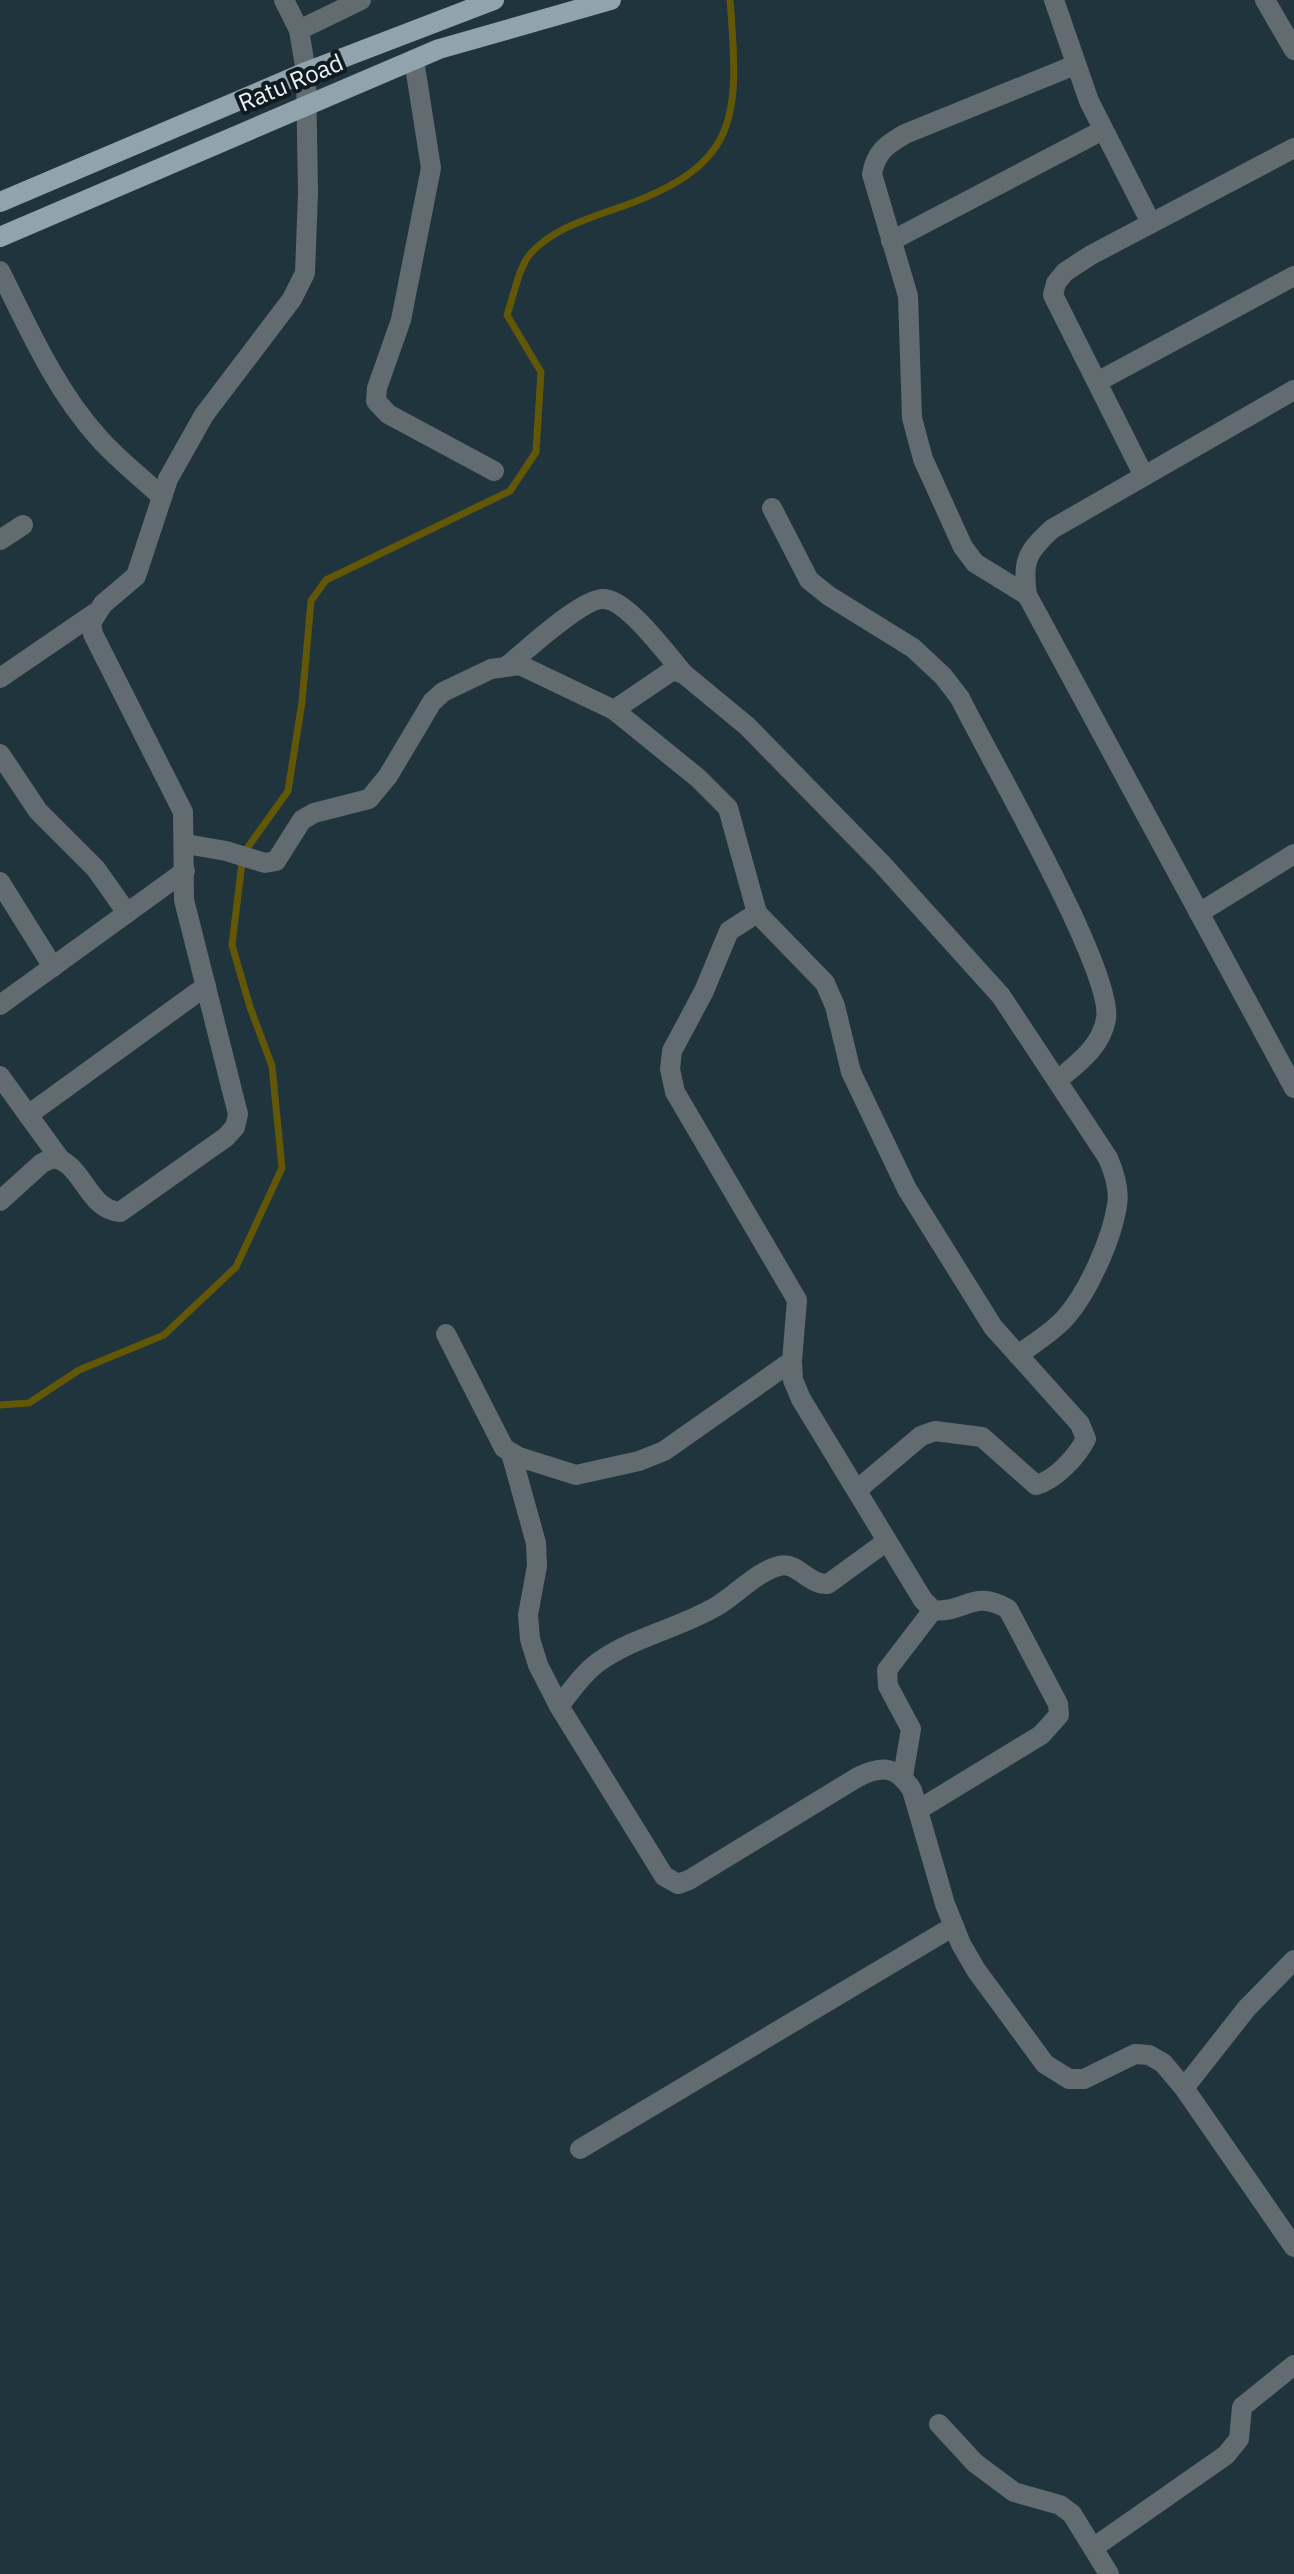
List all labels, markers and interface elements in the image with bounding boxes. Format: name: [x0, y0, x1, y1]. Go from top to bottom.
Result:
street label: Ratu Road: [233, 46, 348, 118]

